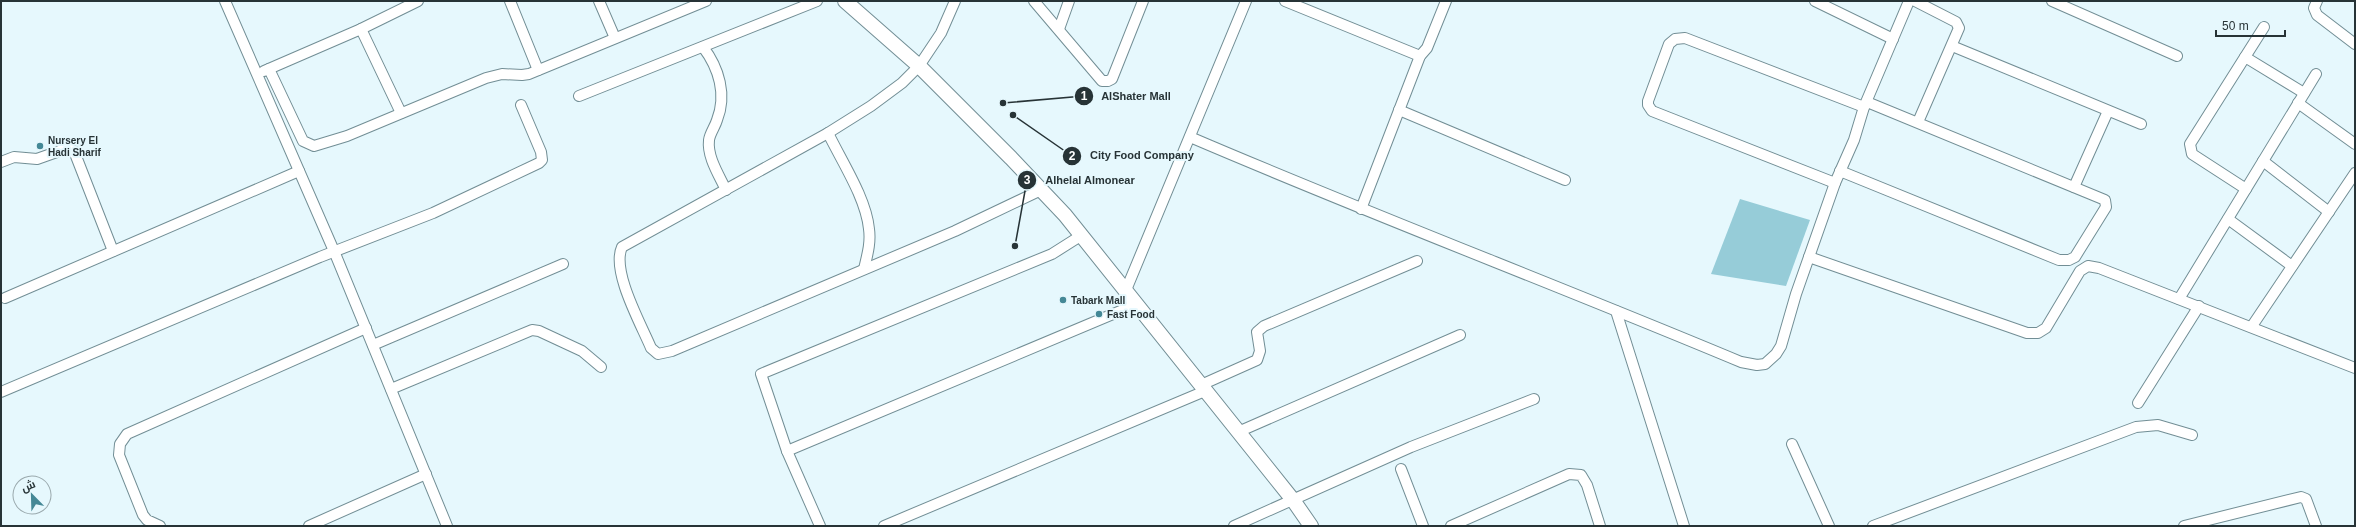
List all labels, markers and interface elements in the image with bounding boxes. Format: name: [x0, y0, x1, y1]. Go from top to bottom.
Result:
scale bar: [2216, 12, 2285, 38]
text: 50 m: [2222, 19, 2249, 33]
callout: AlShater Mall: [1074, 84, 1179, 107]
text: 1: [1081, 89, 1088, 103]
text: AlShater Mall: [1101, 90, 1171, 102]
place label: Nursery El Hadi Sharif: [48, 135, 101, 158]
marker: Nursery El Hadi Sharif: [35, 141, 45, 151]
callout: City Food Company: [1062, 144, 1202, 167]
text: 2: [1069, 149, 1076, 163]
text: City Food Company: [1090, 149, 1195, 161]
callout: Alhelal Almonear: [1017, 169, 1143, 192]
text: 3: [1024, 173, 1031, 187]
text: Alhelal Almonear: [1045, 174, 1135, 186]
marker: Tabark Mall: [1058, 295, 1068, 305]
place label: Tabark Mall: [1071, 295, 1125, 306]
marker: Fast Food: [1094, 309, 1104, 319]
place label: Fast Food: [1107, 309, 1155, 320]
north arrow: [12, 475, 52, 515]
text: ش: [19, 478, 37, 495]

